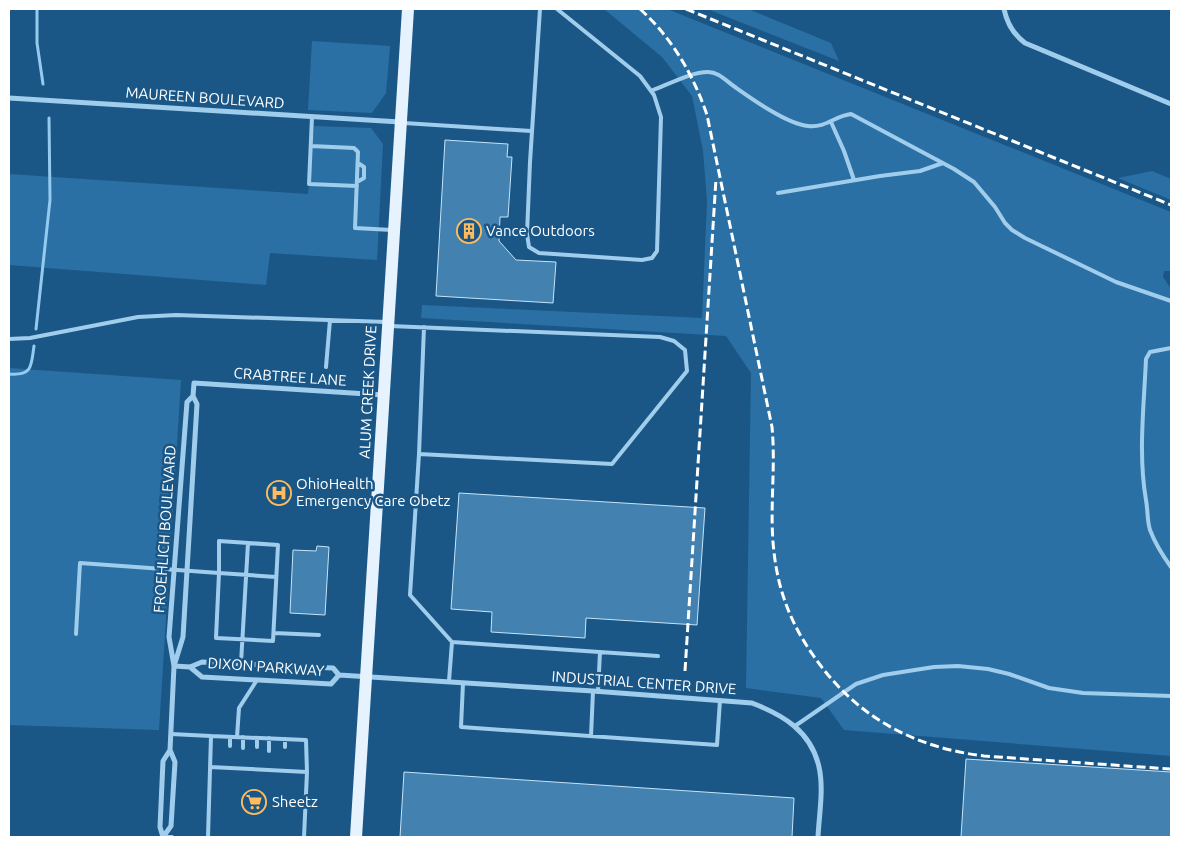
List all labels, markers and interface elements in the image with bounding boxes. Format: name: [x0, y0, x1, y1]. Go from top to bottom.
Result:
street label: MAUREEN BOULEVARD: [125, 83, 285, 112]
building icon: Vance Outdoors: [456, 218, 482, 244]
place label: Vance Outdoors: [486, 222, 595, 239]
street label: ALUM CREEK DRIVE: [356, 325, 379, 459]
street label: CRABTREE LANE: [233, 364, 347, 389]
street label: FROEHLICH BOULEVARD: [150, 444, 179, 613]
place label: OhioHealth Emergency Care Obetz: [296, 475, 450, 509]
hospital icon: OhioHealth Emergency Care Obetz: [266, 480, 292, 506]
street label: DIXON PARKWAY: [207, 654, 325, 679]
street label: INDUSTRIAL CENTER DRIVE: [551, 668, 737, 697]
supermarket icon: Sheetz: [241, 789, 267, 815]
place label: Sheetz: [272, 793, 318, 810]

